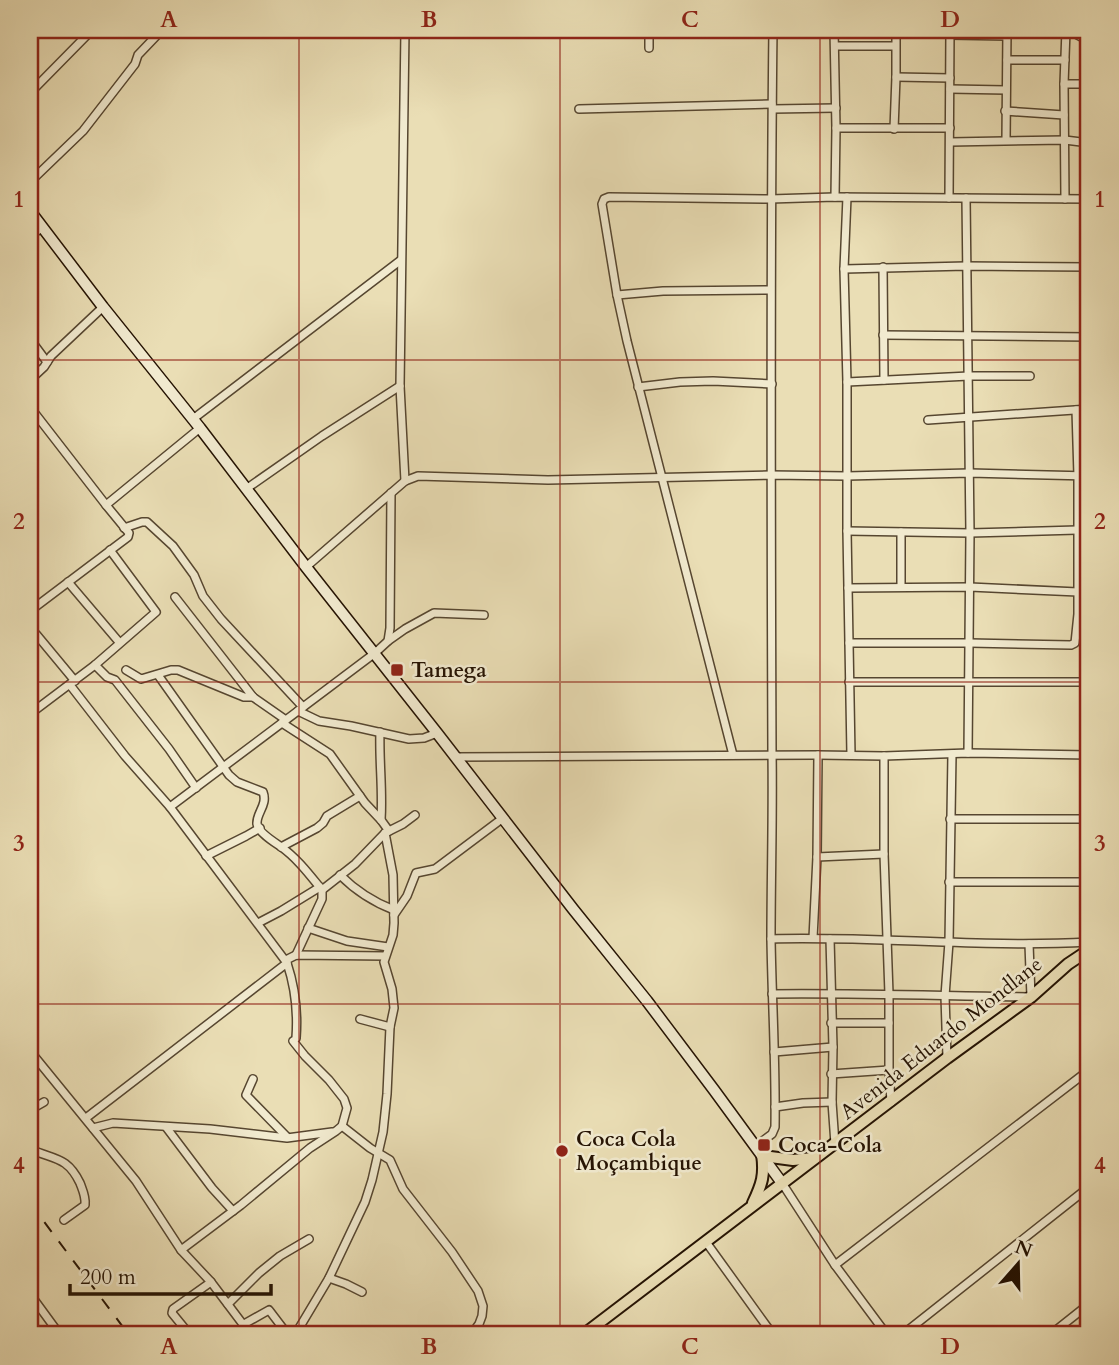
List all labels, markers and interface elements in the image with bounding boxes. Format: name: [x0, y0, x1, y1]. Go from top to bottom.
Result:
text: A: [160, 4, 178, 35]
text: B: [421, 4, 437, 35]
text: C: [681, 4, 699, 35]
text: D: [940, 4, 960, 35]
text: 1: [13, 184, 25, 215]
text: 1: [1094, 184, 1106, 215]
text: 2: [13, 506, 25, 537]
text: 2: [1094, 506, 1106, 537]
place label: Tamega: [411, 656, 487, 685]
marker: Tamega: [389, 662, 405, 678]
text: 3: [13, 828, 25, 859]
text: 3: [1094, 828, 1106, 859]
street label: Avenida Eduardo Mondlane: [834, 950, 1049, 1127]
place label: Coca Cola Moçambique: [576, 1125, 702, 1178]
place label: Coca-Cola: [778, 1131, 883, 1160]
marker: Coca-Cola: [756, 1137, 772, 1153]
marker: Coca Cola Moçambique: [554, 1143, 570, 1159]
text: 4: [13, 1150, 25, 1181]
text: 4: [1094, 1150, 1106, 1181]
north arrow: [982, 1228, 1052, 1298]
text: N: [1011, 1234, 1036, 1264]
scale bar: [70, 1253, 271, 1297]
text: 200 m: [80, 1263, 136, 1292]
text: A: [160, 1331, 178, 1362]
text: B: [421, 1331, 437, 1362]
text: C: [681, 1331, 699, 1362]
text: D: [940, 1331, 960, 1362]

